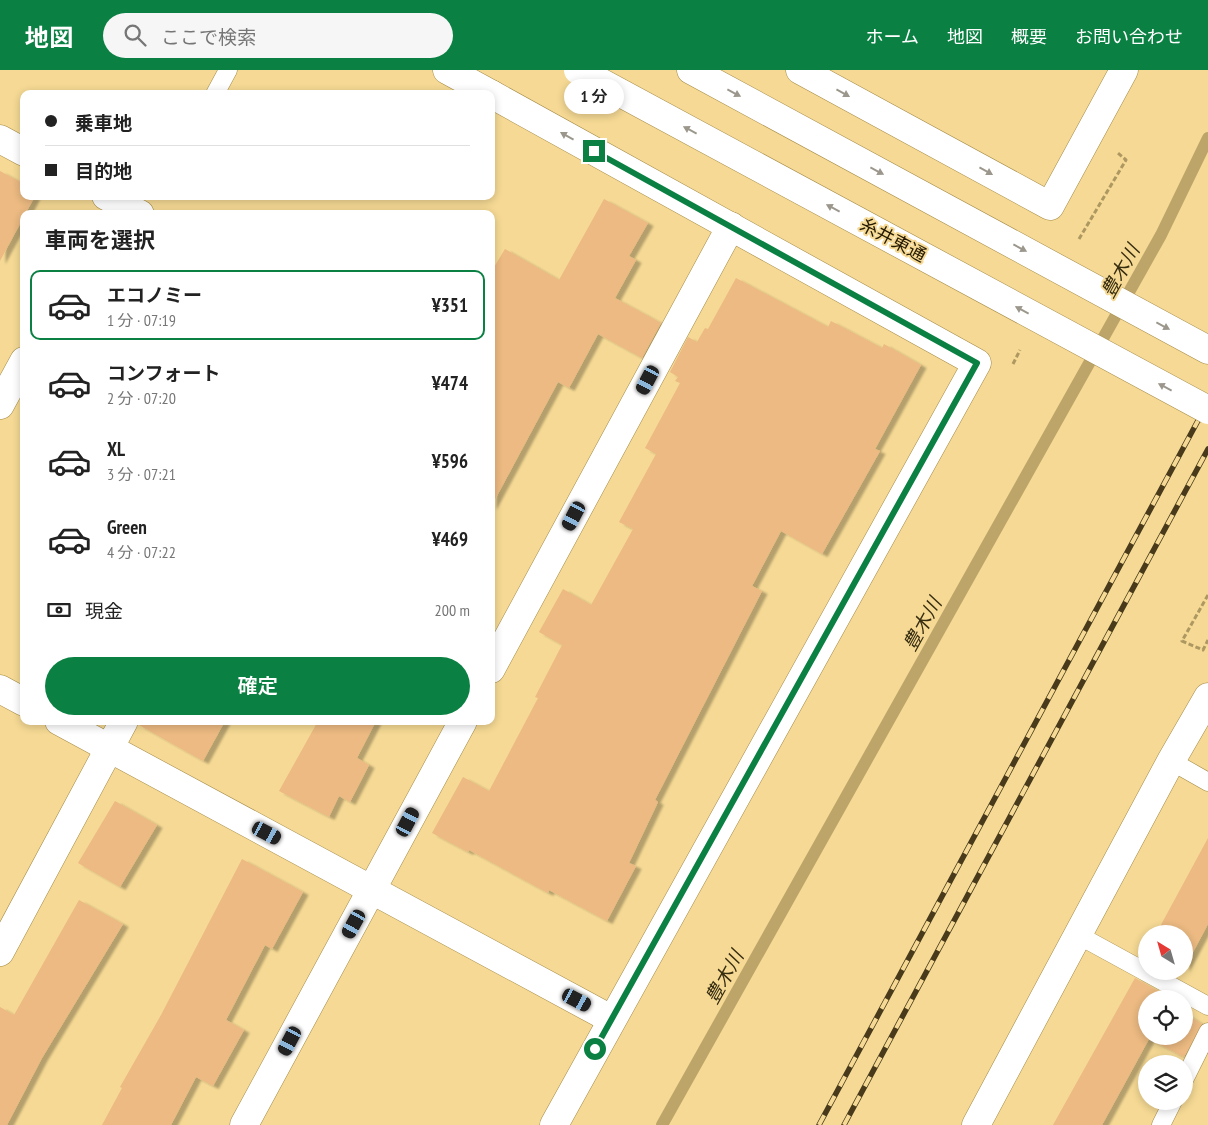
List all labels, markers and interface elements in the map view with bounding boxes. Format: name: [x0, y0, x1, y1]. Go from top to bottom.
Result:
search box: [103, 13, 453, 58]
icon: search: [121, 21, 149, 49]
text: 地図: [25, 22, 73, 53]
text: ここで検索: [161, 25, 256, 49]
text: ホーム: [866, 25, 919, 48]
text: 地図: [947, 25, 983, 48]
text: 概要: [1011, 25, 1047, 48]
text: お問い合わせ: [1075, 25, 1183, 48]
callout: 1 分: [564, 78, 624, 114]
text: 1 分: [581, 86, 607, 106]
one-way arrow: [727, 89, 742, 97]
one-way arrow: [836, 89, 851, 97]
text: 乗車地: [75, 111, 132, 135]
one-way arrow: [683, 126, 697, 135]
one-way arrow: [560, 132, 574, 140]
route end: [583, 140, 605, 162]
text: 目的地: [75, 159, 132, 183]
one-way arrow: [870, 166, 884, 175]
one-way arrow: [979, 167, 993, 176]
one-way arrow: [826, 203, 840, 212]
street label: 糸井東通: [856, 213, 930, 267]
text: 車両を選択: [45, 226, 155, 254]
water label: 豊木川: [1096, 239, 1145, 302]
one-way arrow: [1013, 244, 1027, 252]
icon: car: [47, 283, 92, 328]
text: エコノミー: [107, 283, 202, 307]
text: ¥351: [432, 293, 468, 317]
one-way arrow: [1015, 305, 1029, 314]
text: 1 分 · 07:19: [107, 310, 176, 330]
one-way arrow: [1156, 321, 1170, 330]
icon: car: [47, 361, 92, 406]
text: コンフォート: [107, 361, 220, 385]
car: [634, 363, 661, 397]
text: ¥474: [432, 371, 468, 395]
one-way arrow: [1158, 383, 1172, 391]
text: 2 分 · 07:20: [107, 388, 176, 408]
text: XL: [107, 437, 125, 461]
icon: car: [47, 439, 92, 484]
text: ¥596: [432, 449, 468, 473]
text: 3 分 · 07:21: [107, 464, 176, 484]
car: [560, 499, 587, 533]
text: Green: [107, 515, 147, 539]
icon: car: [47, 517, 92, 562]
text: ¥469: [432, 527, 468, 551]
text: 4 分 · 07:22: [107, 542, 176, 562]
water label: 豊木川: [898, 592, 947, 655]
icon: cash: [45, 596, 73, 624]
text: 現金: [85, 599, 123, 623]
text: 200 m: [435, 600, 470, 620]
button: 確定: [45, 657, 470, 715]
car: [394, 805, 421, 839]
car: [250, 819, 283, 847]
car: [340, 907, 367, 941]
north arrow: [1138, 925, 1192, 980]
map controls: [1138, 925, 1193, 1110]
water label: 豊木川: [700, 945, 749, 1008]
car: [560, 986, 593, 1014]
button: locate: [1138, 990, 1193, 1045]
car: [276, 1024, 303, 1058]
route start: [584, 1038, 606, 1060]
button: layers: [1138, 1055, 1193, 1110]

